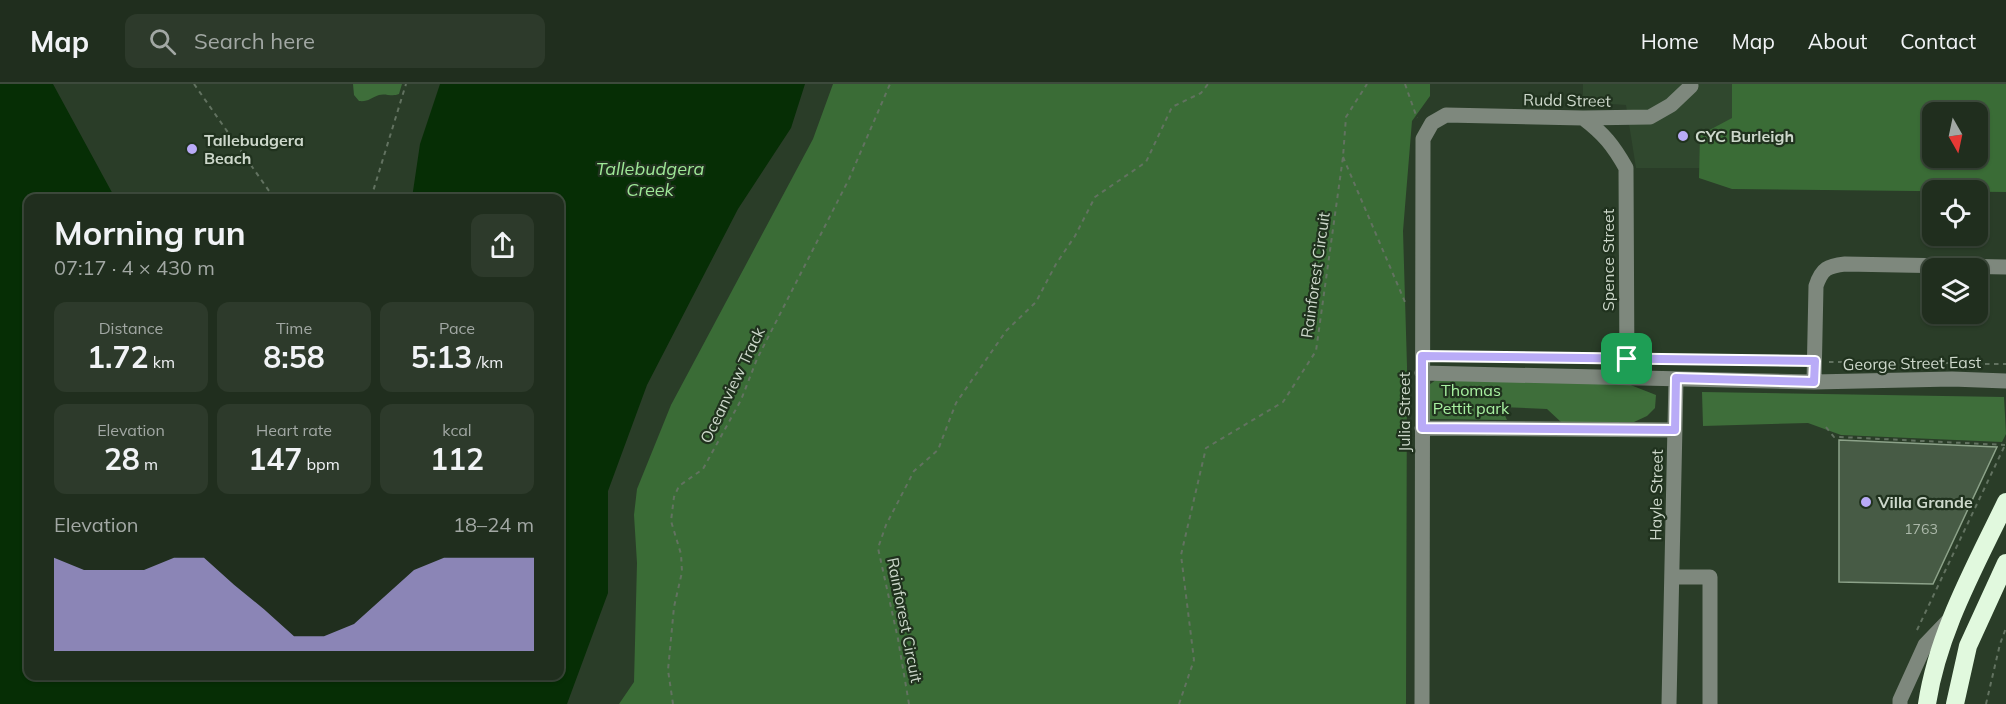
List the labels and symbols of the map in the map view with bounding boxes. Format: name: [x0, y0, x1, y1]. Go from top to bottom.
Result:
street label: Rudd Street: [1523, 89, 1612, 111]
north arrow: [1922, 102, 1988, 168]
place label: CYC Burleigh: [1695, 126, 1794, 146]
marker: CYC Burleigh: [1676, 129, 1690, 143]
place label: Tallebudgera Beach: [204, 130, 304, 168]
marker: Tallebudgera Beach: [185, 142, 199, 156]
water label: Tallebudgera Creek: [596, 157, 704, 201]
street label: Spence Street: [1598, 208, 1618, 311]
street label: Rainforest Circuit: [1296, 210, 1334, 339]
street label: Oceanview Track: [695, 323, 769, 446]
pin: [1601, 333, 1652, 384]
street label: George Street East: [1843, 352, 1982, 374]
street label: Julia Street: [1394, 372, 1414, 452]
park label: Thomas Pettit park: [1433, 380, 1510, 418]
street label: Hayle Street: [1645, 449, 1667, 541]
place label: Villa Grande: [1877, 492, 1973, 512]
marker: Villa Grande: [1859, 495, 1873, 509]
house number: 1763: [1904, 520, 1938, 538]
street label: Rainforest Circuit: [883, 556, 927, 685]

